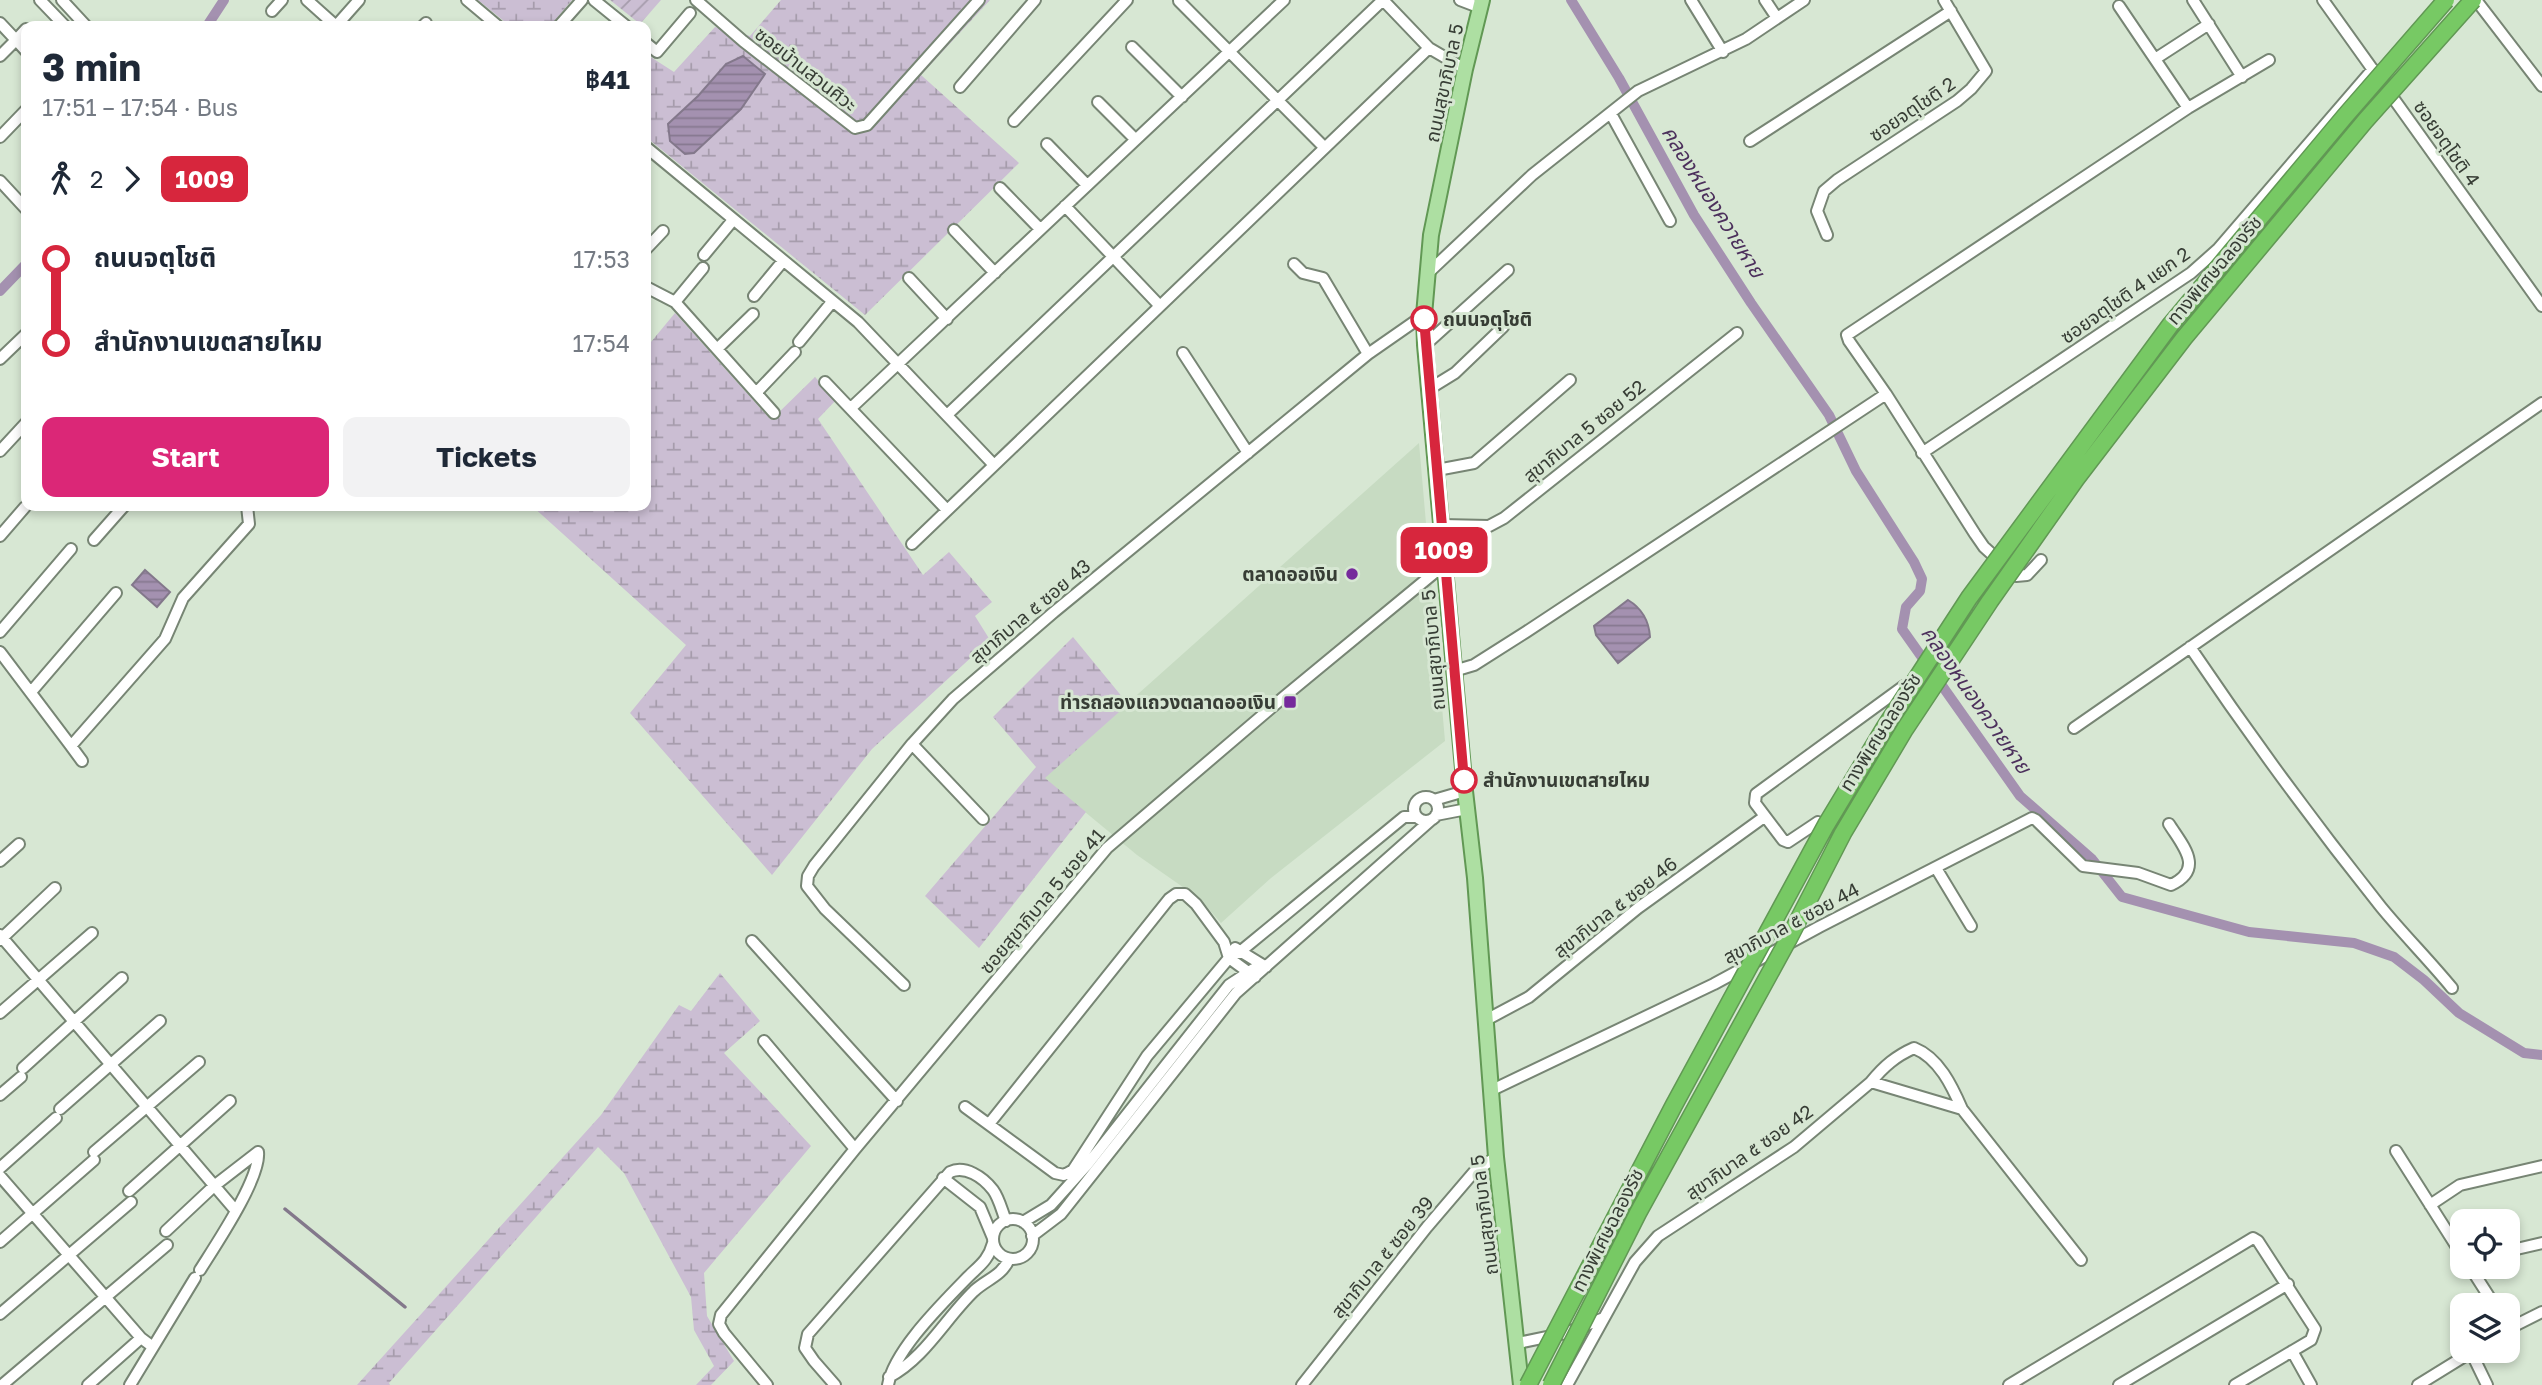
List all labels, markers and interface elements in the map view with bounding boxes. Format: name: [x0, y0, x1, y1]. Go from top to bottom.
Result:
street label: ถนนสุขาภิบาล 5: [1420, 21, 1468, 145]
street label: ซอยบ้านสวนศิวะ: [751, 22, 862, 116]
text: 3 min: [42, 44, 141, 89]
text: ฿41: [585, 64, 630, 95]
street label: ซอยจตุโชติ 2: [1864, 71, 1960, 147]
text: 17:51 – 17:54 · Bus: [42, 93, 238, 121]
street label: ซอยจตุโชติ 4: [2409, 95, 2485, 191]
water label: คลองหนองควายหาย: [1657, 121, 1772, 284]
icon: walk: [42, 160, 80, 198]
icon: forward: [113, 160, 151, 198]
text: 1009: [175, 164, 234, 193]
text: 2: [90, 165, 103, 193]
street label: ทางพิเศษฉลองรัช: [2161, 210, 2266, 329]
street label: ซอยจตุโชติ 4 แยก 2: [2056, 241, 2194, 349]
text: ถนนจตุโชติ: [94, 242, 216, 273]
text: 17:53: [573, 245, 630, 273]
marker: ถนนจตุโชติ: [1411, 306, 1437, 332]
place label: ถนนจตุโชติ: [1443, 307, 1532, 331]
text: สำนักงานเขตสายไหม: [94, 326, 323, 357]
text: 17:54: [572, 329, 630, 357]
street label: สุขาภิบาล 5 ซอย 52: [1518, 374, 1650, 488]
button: Start: [42, 417, 329, 497]
button: Tickets: [343, 417, 630, 497]
line badge: 1009: [1395, 527, 1493, 573]
text: 1009: [1415, 535, 1473, 564]
street label: สุขาภิบาล ๕ ซอย 43: [965, 553, 1095, 669]
place label: ตลาดออเงิน: [1242, 562, 1338, 585]
marker: ตลาดออเงิน: [1344, 566, 1360, 582]
street label: ถนนสุขาภิบาล 5: [1416, 589, 1450, 711]
water label: คลองหนองควายหาย: [1916, 621, 2038, 780]
street label: ทางพิเศษฉลองรัช: [1834, 668, 1925, 795]
place label: ท่ารถสองแถวงตลาดออเงิน: [1060, 690, 1276, 713]
marker: ท่ารถสองแถวงตลาดออเงิน: [1282, 694, 1298, 710]
marker: สำนักงานเขตสายไหม: [1451, 767, 1477, 793]
place label: สำนักงานเขตสายไหม: [1483, 768, 1650, 791]
street label: ซอยสุขาภิบาล 5 ซอย 41: [974, 824, 1110, 978]
street label: สุขาภิบาล ๕ ซอย 46: [1548, 851, 1682, 963]
street label: สุขาภิบาล ๕ ซอย 44: [1719, 877, 1863, 969]
street label: สุขาภิบาล ๕ ซอย 42: [1681, 1099, 1817, 1205]
street label: ถนนสุขาภิบาล 5: [1465, 1153, 1503, 1277]
street label: ทางพิเศษฉลองรัช: [1566, 1164, 1648, 1295]
street label: สุขาภิบาล ๕ ซอย 39: [1325, 1191, 1439, 1323]
map controls: [2450, 1209, 2520, 1363]
button: locate: [2450, 1209, 2520, 1279]
button: layers: [2450, 1293, 2520, 1363]

